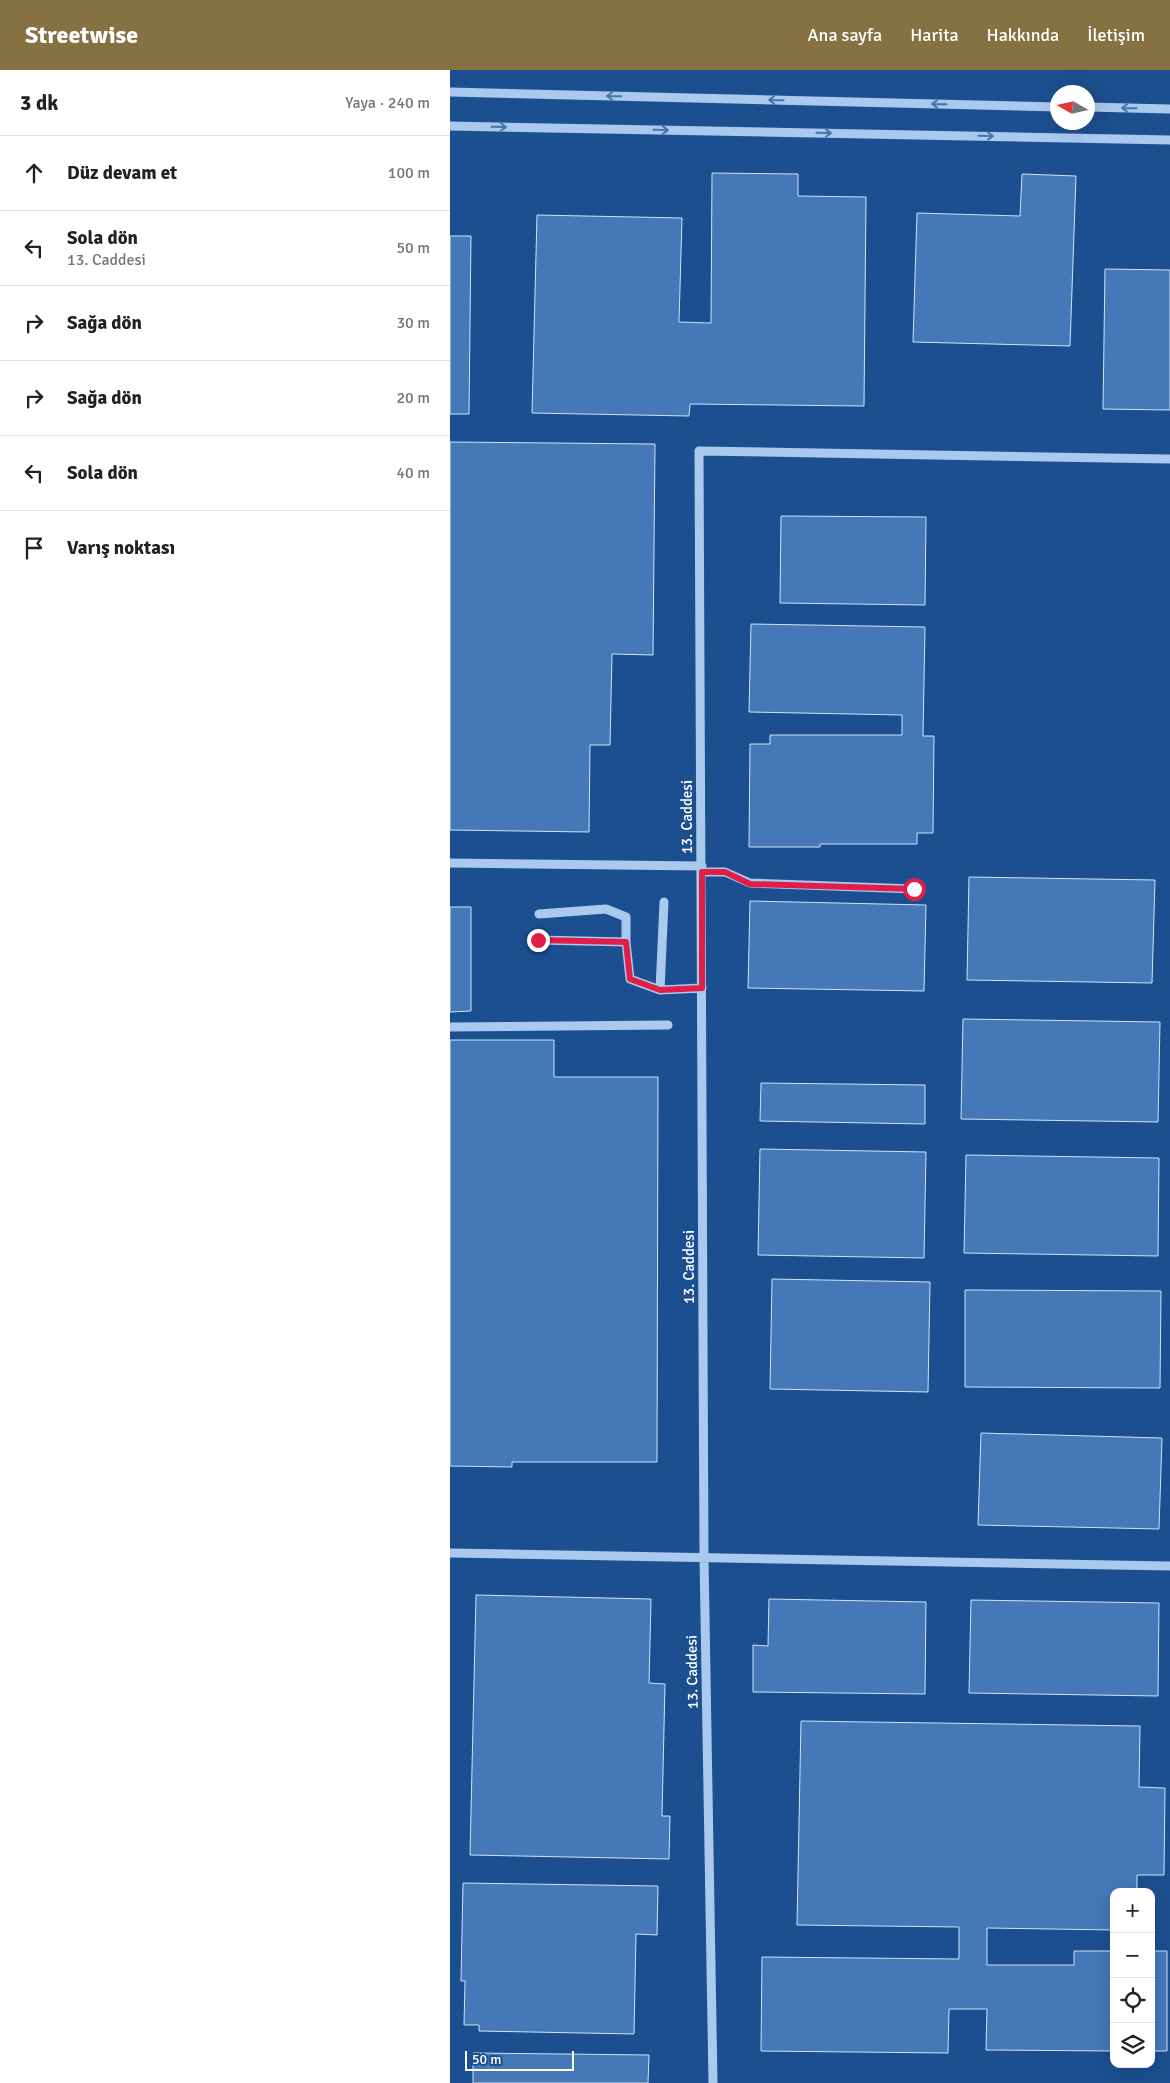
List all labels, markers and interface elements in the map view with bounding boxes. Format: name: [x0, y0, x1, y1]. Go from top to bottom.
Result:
text: Streetwise: [25, 20, 138, 50]
text: Ana sayfa: [808, 24, 882, 46]
text: Harita: [910, 24, 959, 46]
text: Hakkında: [987, 24, 1059, 46]
text: İletişim: [1087, 24, 1145, 46]
north arrow: [1050, 85, 1095, 130]
text: 3 dk: [20, 90, 58, 116]
one-way arrow: [606, 92, 622, 101]
text: Yaya · 240 m: [345, 93, 430, 113]
one-way arrow: [769, 96, 785, 105]
one-way arrow: [931, 100, 947, 109]
one-way arrow: [1121, 103, 1137, 113]
one-way arrow: [490, 122, 506, 131]
one-way arrow: [653, 125, 669, 134]
one-way arrow: [815, 128, 831, 138]
one-way arrow: [978, 131, 994, 141]
icon: ahead: [20, 159, 48, 187]
text: Düz devam et: [67, 161, 177, 185]
text: 100 m: [388, 163, 430, 183]
text: Sola dön: [67, 226, 138, 250]
icon: left: [20, 234, 48, 262]
text: 50 m: [396, 238, 430, 258]
text: 13. Caddesi: [67, 250, 146, 270]
icon: right: [20, 309, 48, 337]
text: Sağa dön: [67, 311, 142, 335]
text: 30 m: [396, 313, 430, 333]
icon: right: [20, 384, 48, 412]
text: Sağa dön: [67, 386, 142, 410]
text: 20 m: [396, 388, 430, 408]
icon: left: [20, 459, 48, 487]
text: Sola dön: [67, 461, 138, 485]
text: 40 m: [396, 463, 430, 483]
icon: arrive: [20, 534, 48, 562]
text: Varış noktası: [67, 536, 175, 560]
street label: 13. Caddesi: [678, 780, 696, 854]
route start: [903, 878, 926, 901]
route end: [527, 929, 550, 952]
street label: 13. Caddesi: [680, 1230, 698, 1304]
street label: 13. Caddesi: [682, 1635, 702, 1709]
map controls: [1110, 1888, 1155, 2068]
button: +: [1110, 1888, 1155, 1933]
button: −: [1110, 1933, 1155, 1978]
button: locate: [1110, 1978, 1155, 2023]
button: layers: [1110, 2023, 1155, 2068]
scale bar: [465, 2048, 574, 2071]
text: 50 m: [472, 2051, 501, 2068]

